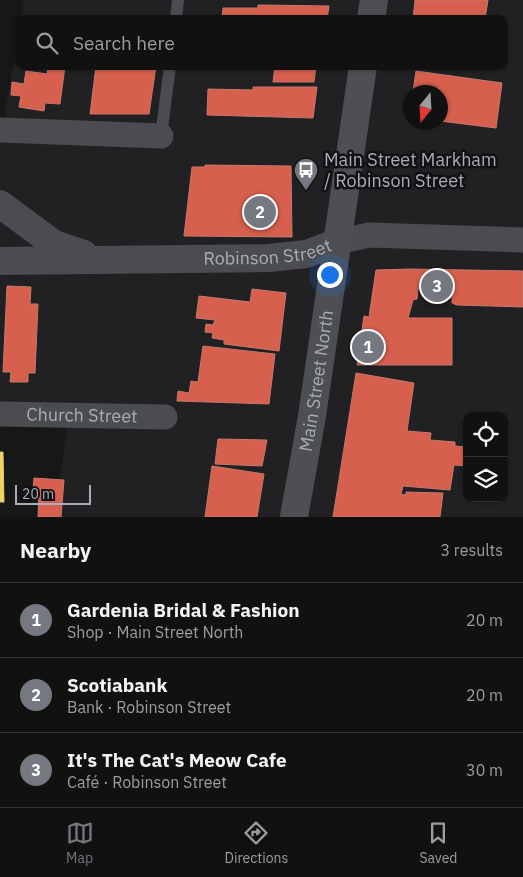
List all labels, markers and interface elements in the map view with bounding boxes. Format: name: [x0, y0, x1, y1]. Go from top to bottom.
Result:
search box: [15, 15, 508, 70]
icon: search: [33, 29, 61, 57]
text: Search here: [73, 31, 175, 55]
north arrow: [403, 85, 448, 130]
place label: Main Street Markham / Robinson Street: [324, 148, 497, 192]
bus stop icon: Main Street Markham / Robinson Street: [293, 157, 319, 191]
pin: 2: [244, 193, 276, 231]
street label: Robinson Street: [203, 233, 335, 270]
your location: [317, 262, 343, 288]
pin: 3: [421, 267, 453, 305]
street label: Main Street North: [294, 308, 338, 453]
pin: 1: [352, 328, 384, 366]
street label: Church Street: [26, 402, 138, 427]
map controls: [463, 412, 508, 502]
button: locate: [463, 412, 508, 457]
button: layers: [463, 457, 508, 502]
scale bar: [15, 482, 91, 505]
text: 20 m: [22, 485, 54, 503]
text: Nearby: [20, 536, 91, 564]
text: 3 results: [440, 540, 503, 560]
text: Gardenia Bridal & Fashion: [67, 598, 299, 622]
text: 1: [31, 610, 41, 630]
text: 20 m: [466, 610, 503, 630]
text: Shop · Main Street North: [67, 622, 243, 642]
text: Scotiabank: [67, 673, 167, 697]
text: 2: [31, 685, 41, 705]
text: 20 m: [466, 685, 503, 705]
text: Bank · Robinson Street: [67, 697, 231, 717]
text: It's The Cat's Meow Cafe: [67, 748, 287, 772]
text: 3: [31, 760, 41, 780]
text: 30 m: [466, 760, 503, 780]
text: Café · Robinson Street: [67, 772, 227, 792]
tab: Map: [66, 819, 94, 867]
tab: Directions: [225, 819, 288, 867]
tab: Saved: [419, 819, 457, 867]

